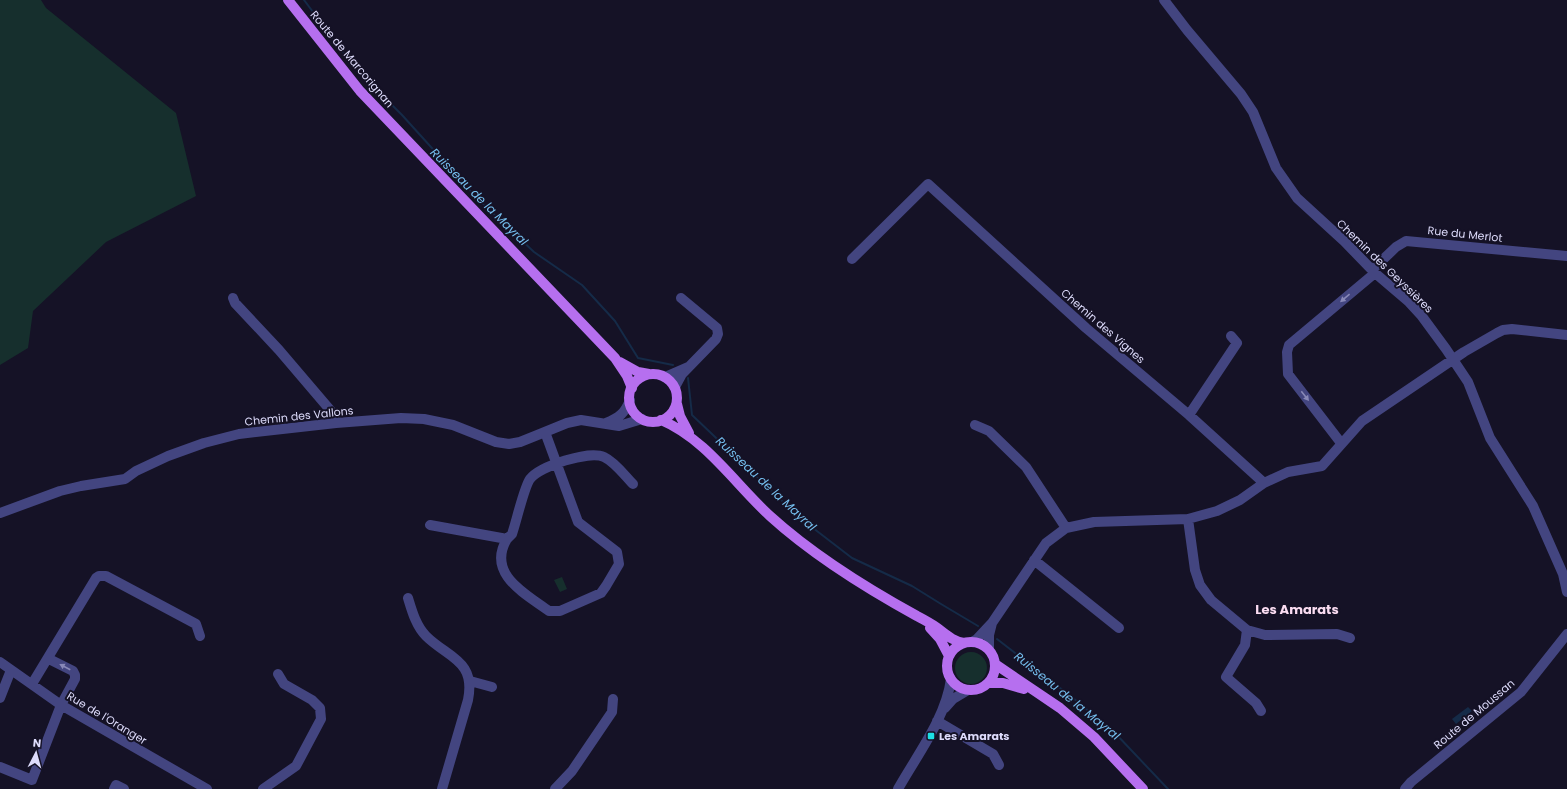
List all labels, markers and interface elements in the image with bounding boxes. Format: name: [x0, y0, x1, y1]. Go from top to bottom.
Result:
street label: Route de Marcorignan: [307, 7, 397, 111]
water label: Ruisseau de la Mayral: [427, 144, 532, 249]
street label: Chemin des Geyssières: [1333, 216, 1437, 317]
street label: Rue du Merlot: [1427, 222, 1503, 246]
street label: Chemin des Vignes: [1058, 285, 1149, 367]
one-way arrow: [1339, 293, 1350, 302]
one-way arrow: [1300, 390, 1309, 401]
street label: Chemin des Vallons: [244, 402, 354, 430]
water label: Ruisseau de la Mayral: [712, 432, 820, 535]
district label: Les Amarats: [1255, 600, 1339, 619]
water label: Ruisseau de la Mayral: [1011, 648, 1124, 744]
one-way arrow: [59, 664, 71, 671]
street label: Route de Moussan: [1430, 675, 1518, 753]
street label: Rue de l'Oranger: [64, 688, 150, 748]
place label: Les Amarats: [939, 728, 1010, 744]
marker: Les Amarats: [926, 731, 936, 741]
north arrow: [16, 733, 56, 773]
text: N: [32, 735, 42, 751]

